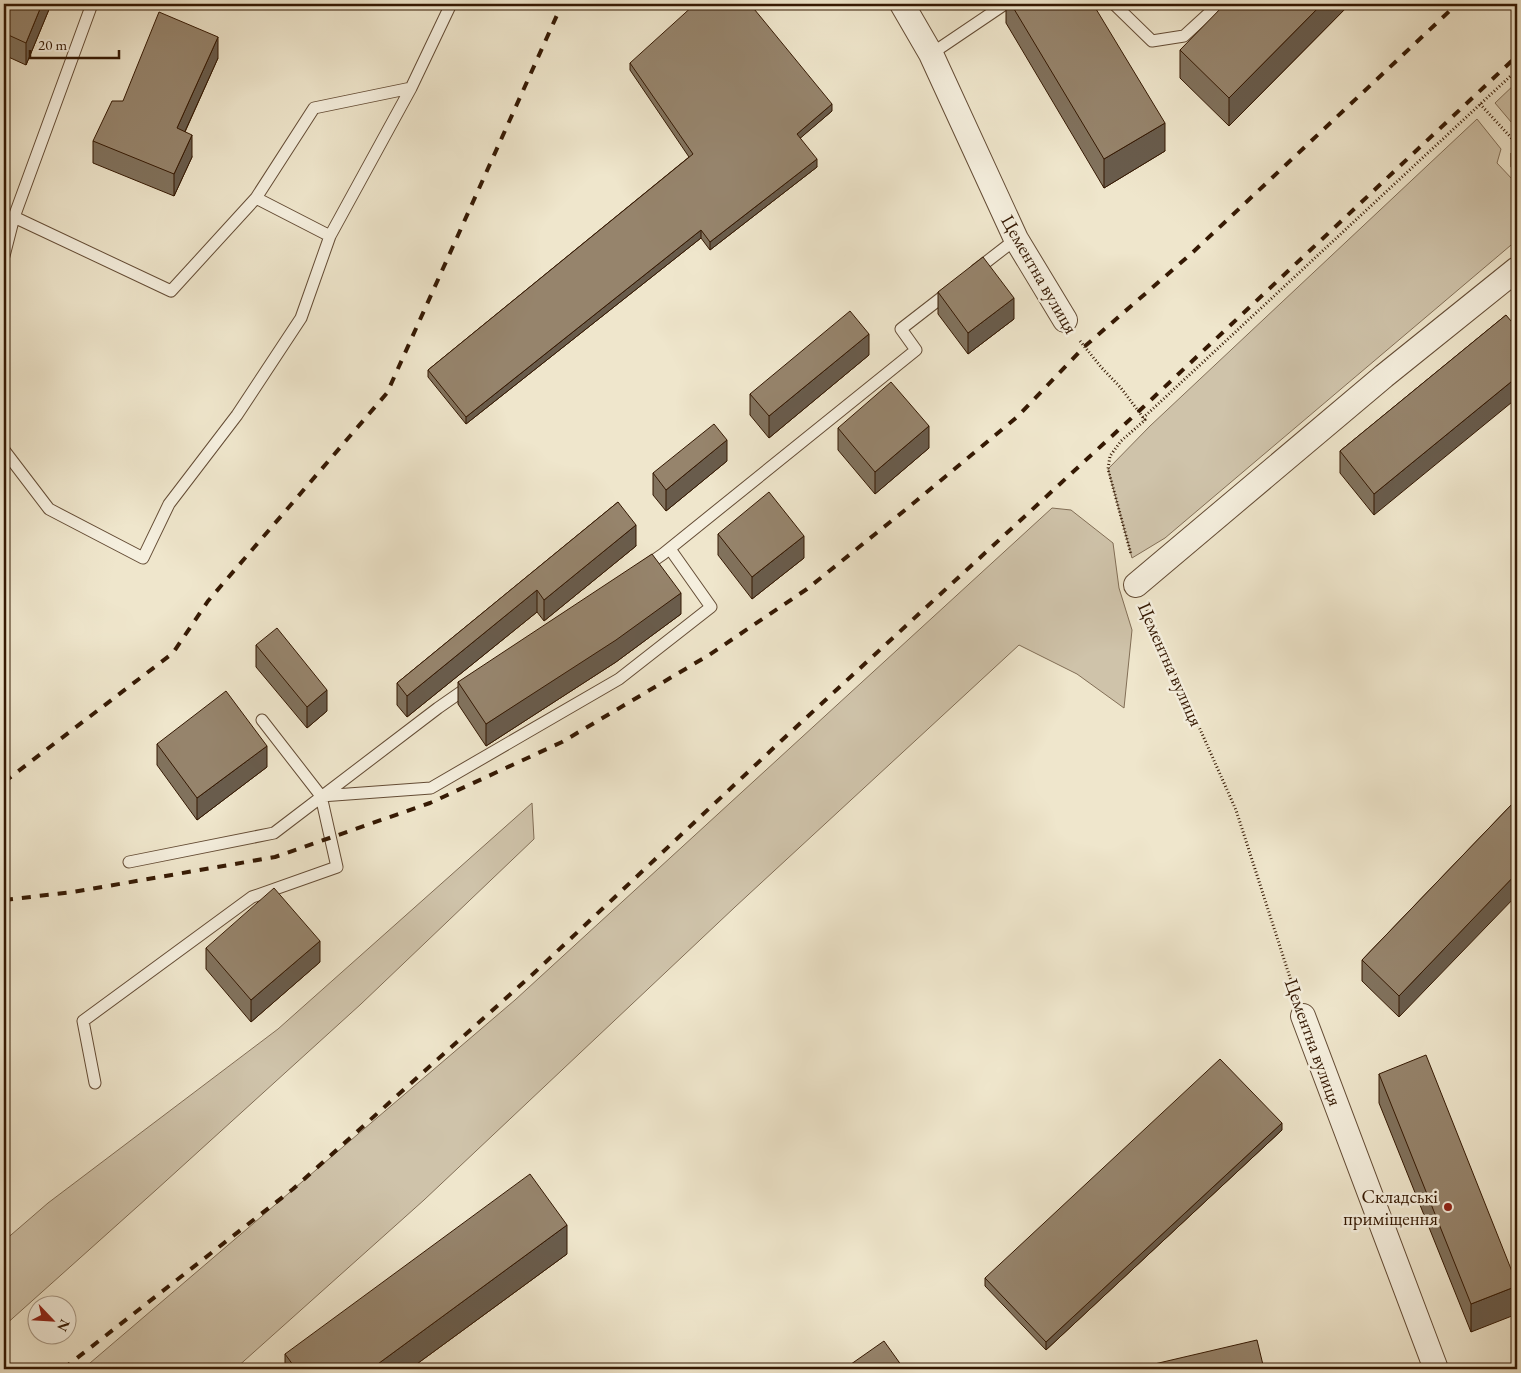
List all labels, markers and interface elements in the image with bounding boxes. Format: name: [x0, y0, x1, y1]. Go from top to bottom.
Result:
scale bar: [30, 28, 119, 60]
text: 20 m: [38, 35, 67, 54]
street label: Цементна вулиця: [995, 210, 1084, 339]
street label: Цементна вулиця: [1132, 598, 1209, 731]
street label: Цементна вулиця: [1279, 975, 1348, 1110]
place label: Складські приміщення: [1343, 1184, 1438, 1231]
marker: Складські приміщення: [1442, 1201, 1454, 1213]
north arrow: [28, 1296, 78, 1346]
text: N: [53, 1317, 74, 1335]

